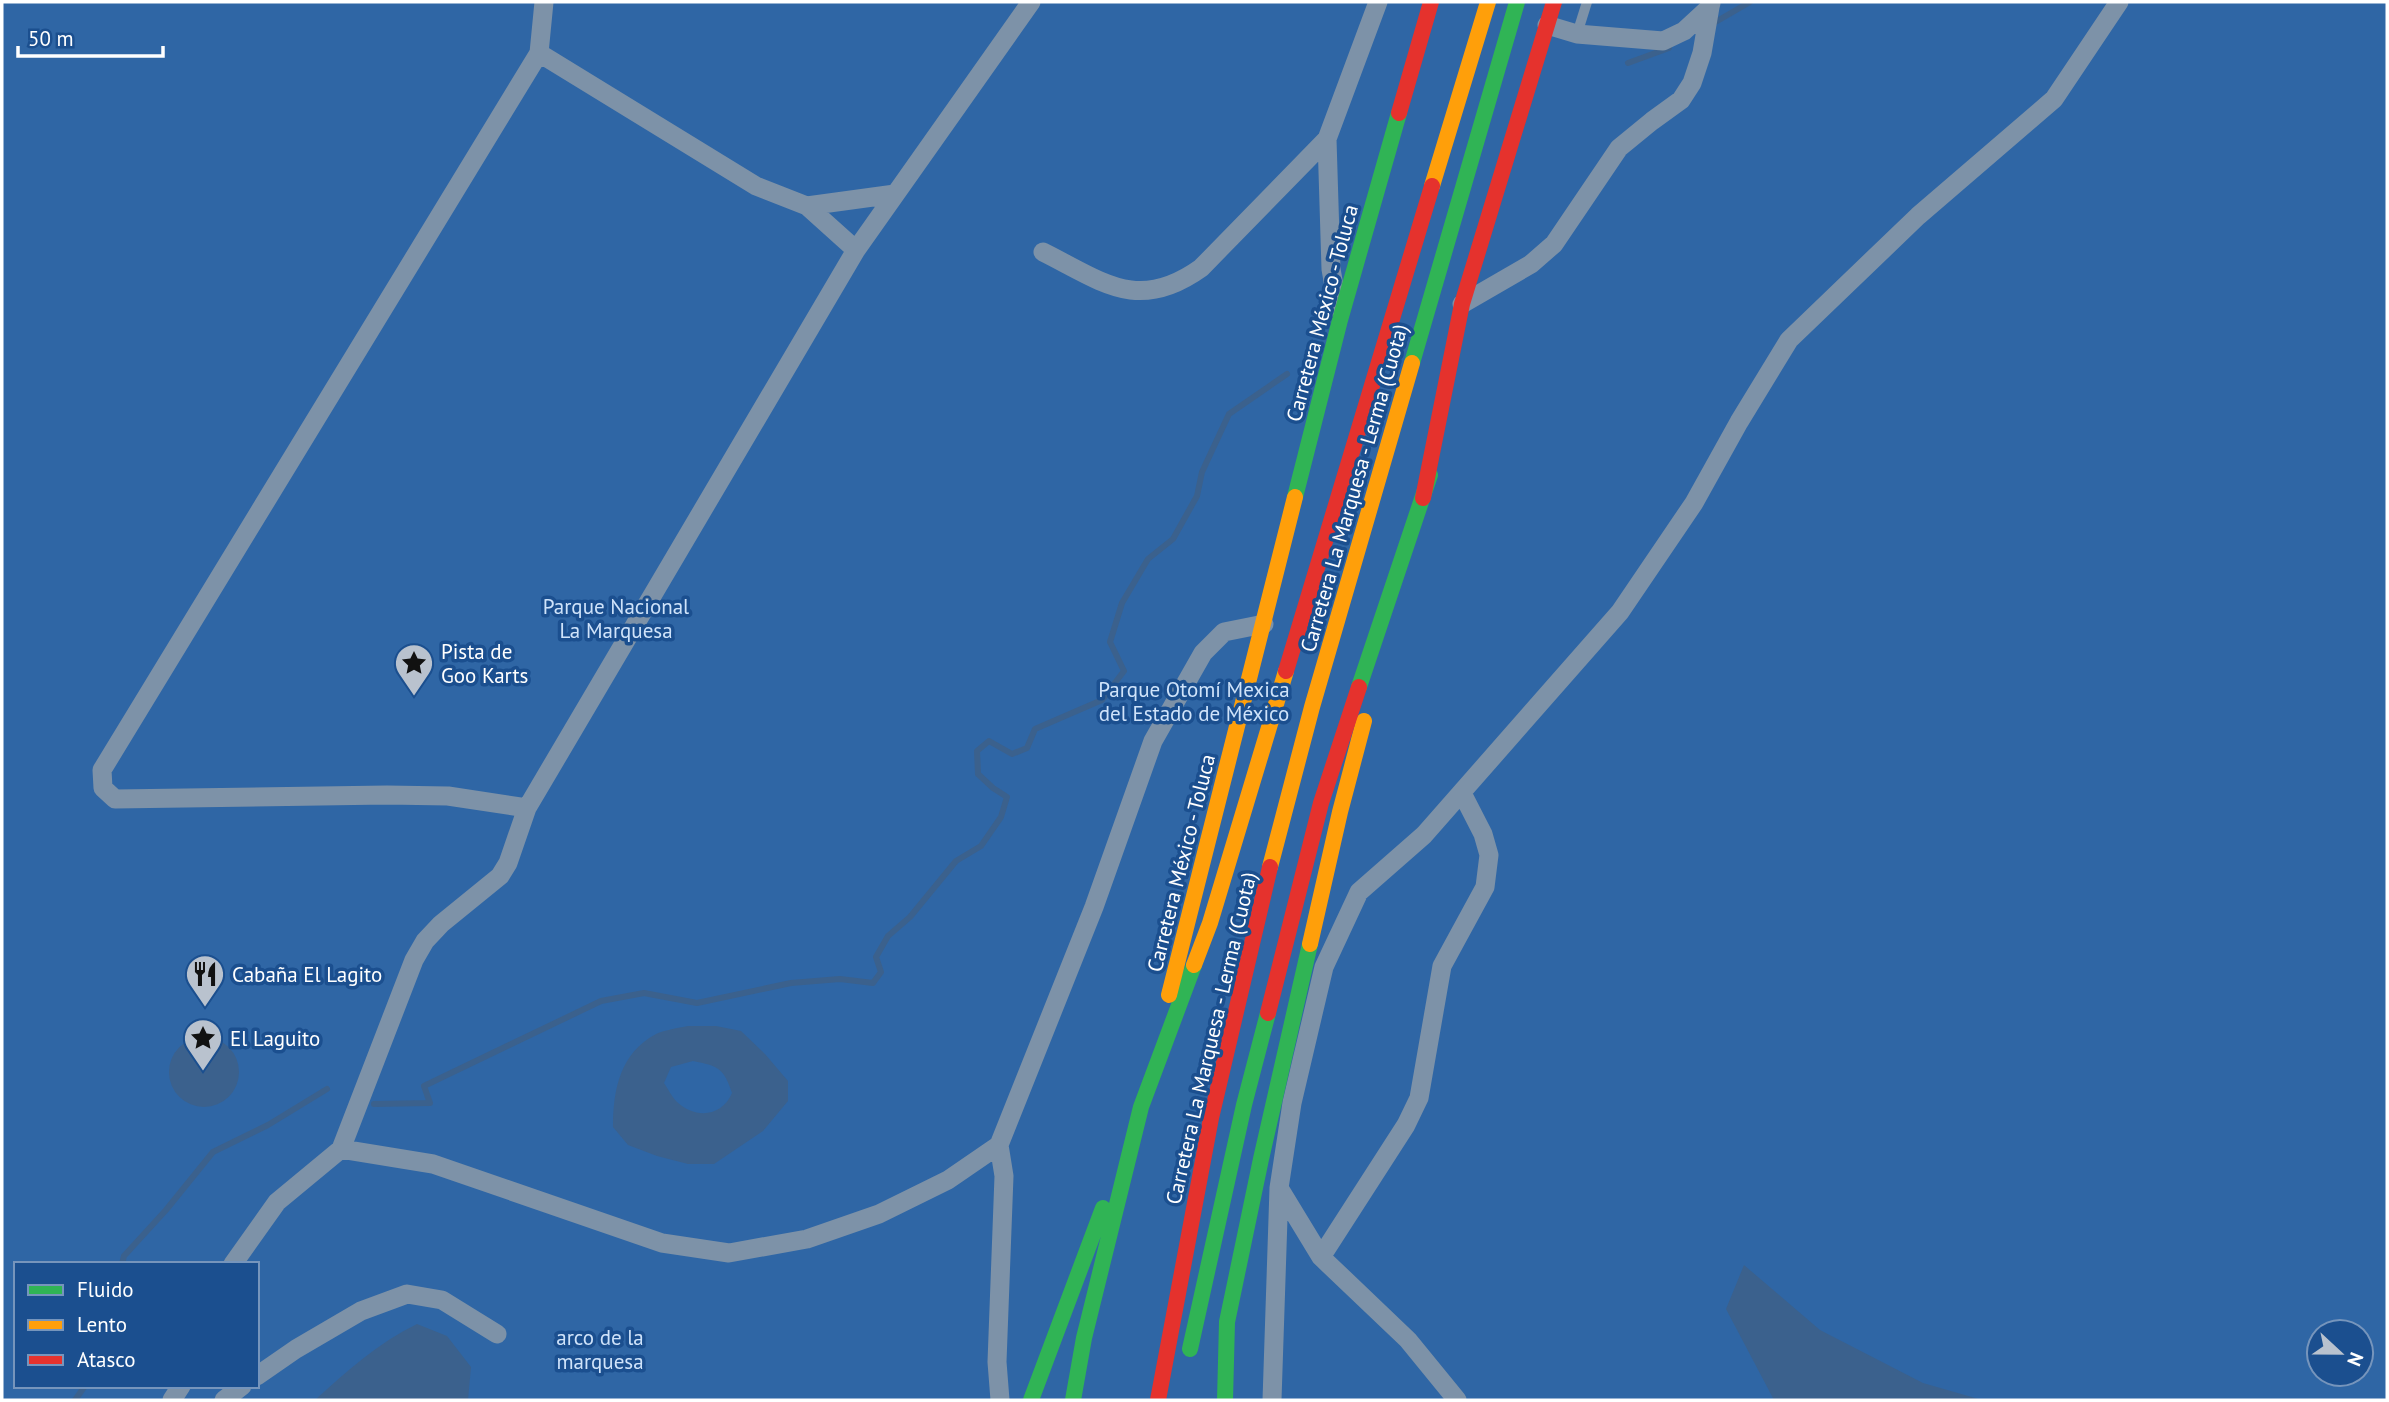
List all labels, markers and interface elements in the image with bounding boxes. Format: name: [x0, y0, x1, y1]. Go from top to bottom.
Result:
scale bar: [18, 14, 163, 58]
text: 50 m: [28, 25, 74, 52]
street label: Carretera México - Toluca: [1280, 202, 1364, 424]
street label: Carretera La Marquesa - Lerma (Cuota): [1294, 321, 1414, 655]
park label: Parque Nacional La Marquesa: [543, 593, 689, 644]
place label: Pista de Goo Karts: [441, 638, 528, 689]
place icon: Pista de Goo Karts: [393, 642, 435, 697]
park label: Parque Otomí Mexica del Estado de México: [1098, 676, 1290, 727]
street label: Carretera México - Toluca: [1141, 751, 1221, 975]
street label: Carretera La Marquesa - Lerma (Cuota): [1160, 869, 1262, 1207]
restaurant icon: Cabaña El Lagito: [184, 953, 226, 1008]
place label: Cabaña El Lagito: [232, 961, 382, 988]
place icon: El Laguito: [182, 1017, 224, 1072]
place label: El Laguito: [230, 1025, 320, 1052]
legend: [14, 1262, 259, 1388]
text: Fluido: [77, 1276, 134, 1303]
text: Lento: [77, 1311, 127, 1338]
north arrow: [2305, 1318, 2375, 1388]
park label: arco de la marquesa: [556, 1324, 644, 1375]
text: Atasco: [77, 1346, 136, 1373]
text: N: [2342, 1349, 2369, 1370]

